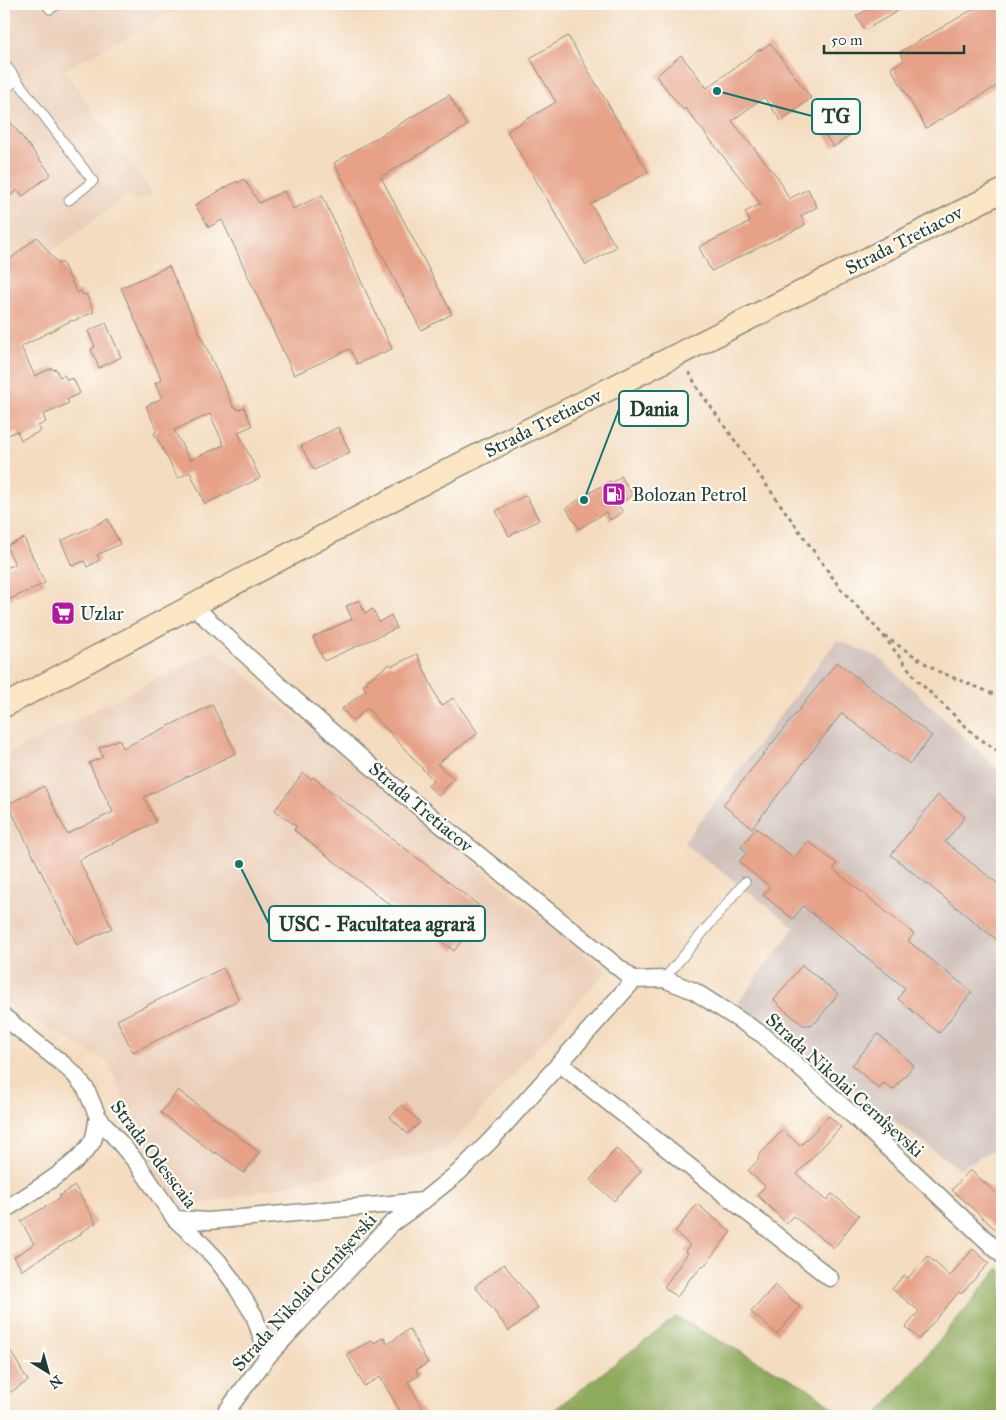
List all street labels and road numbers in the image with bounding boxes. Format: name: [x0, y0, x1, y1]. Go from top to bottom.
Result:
street label: Strada Tretiacov: [841, 200, 967, 279]
street label: Strada Tretiacov: [480, 383, 606, 462]
street label: Strada Tretiacov: [364, 757, 478, 858]
street label: Strada Nikolai Cernîșevski: [761, 1008, 929, 1162]
street label: Strada Odesscaia: [106, 1095, 203, 1213]
street label: Strada Nikolai Cernîșevski: [227, 1208, 381, 1376]

